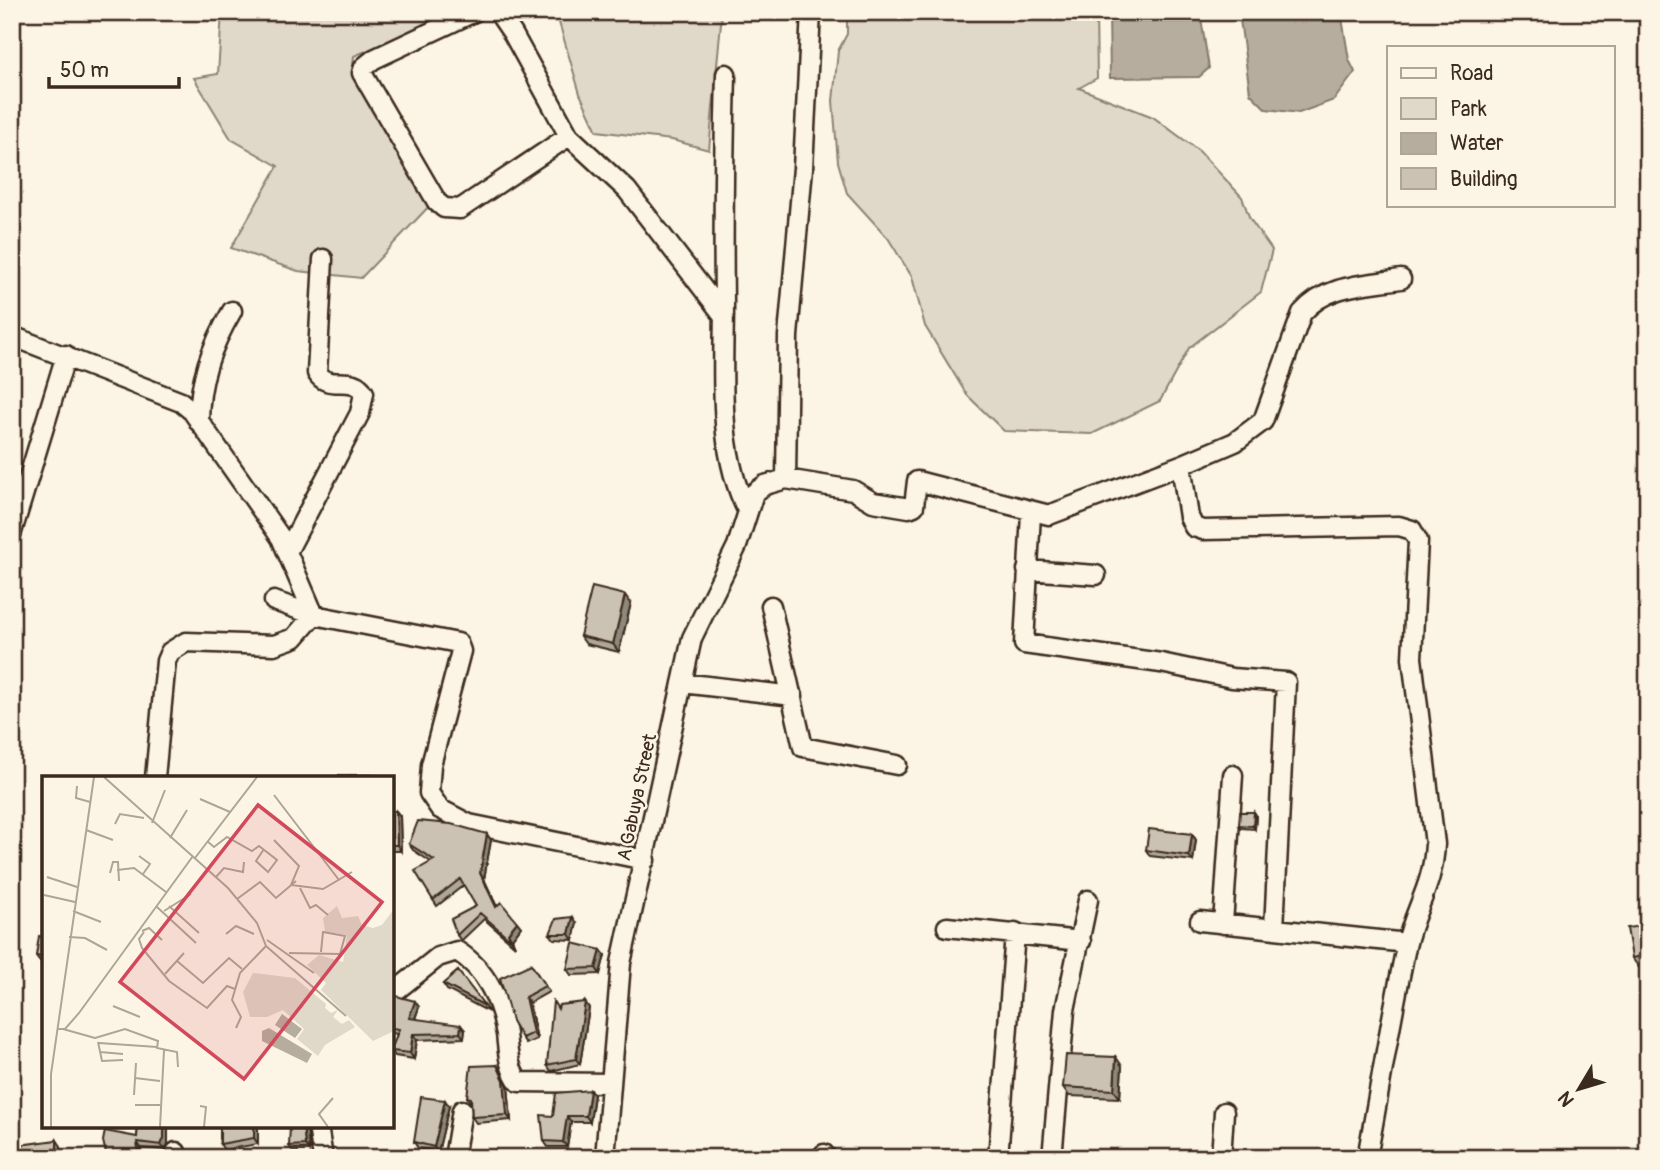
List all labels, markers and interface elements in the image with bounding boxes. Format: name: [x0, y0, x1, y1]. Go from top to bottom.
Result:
scale bar: [49, 46, 178, 90]
legend: [1387, 46, 1614, 206]
text: 50 m: [60, 57, 109, 84]
text: Road: [1450, 60, 1494, 87]
text: Park: [1450, 96, 1487, 123]
text: Water: [1450, 130, 1504, 157]
text: Building: [1450, 166, 1517, 193]
street label: A Gabuya Street: [612, 731, 662, 863]
inset map: [42, 776, 394, 1128]
north arrow: [1544, 1054, 1614, 1124]
text: N: [1553, 1086, 1580, 1111]

